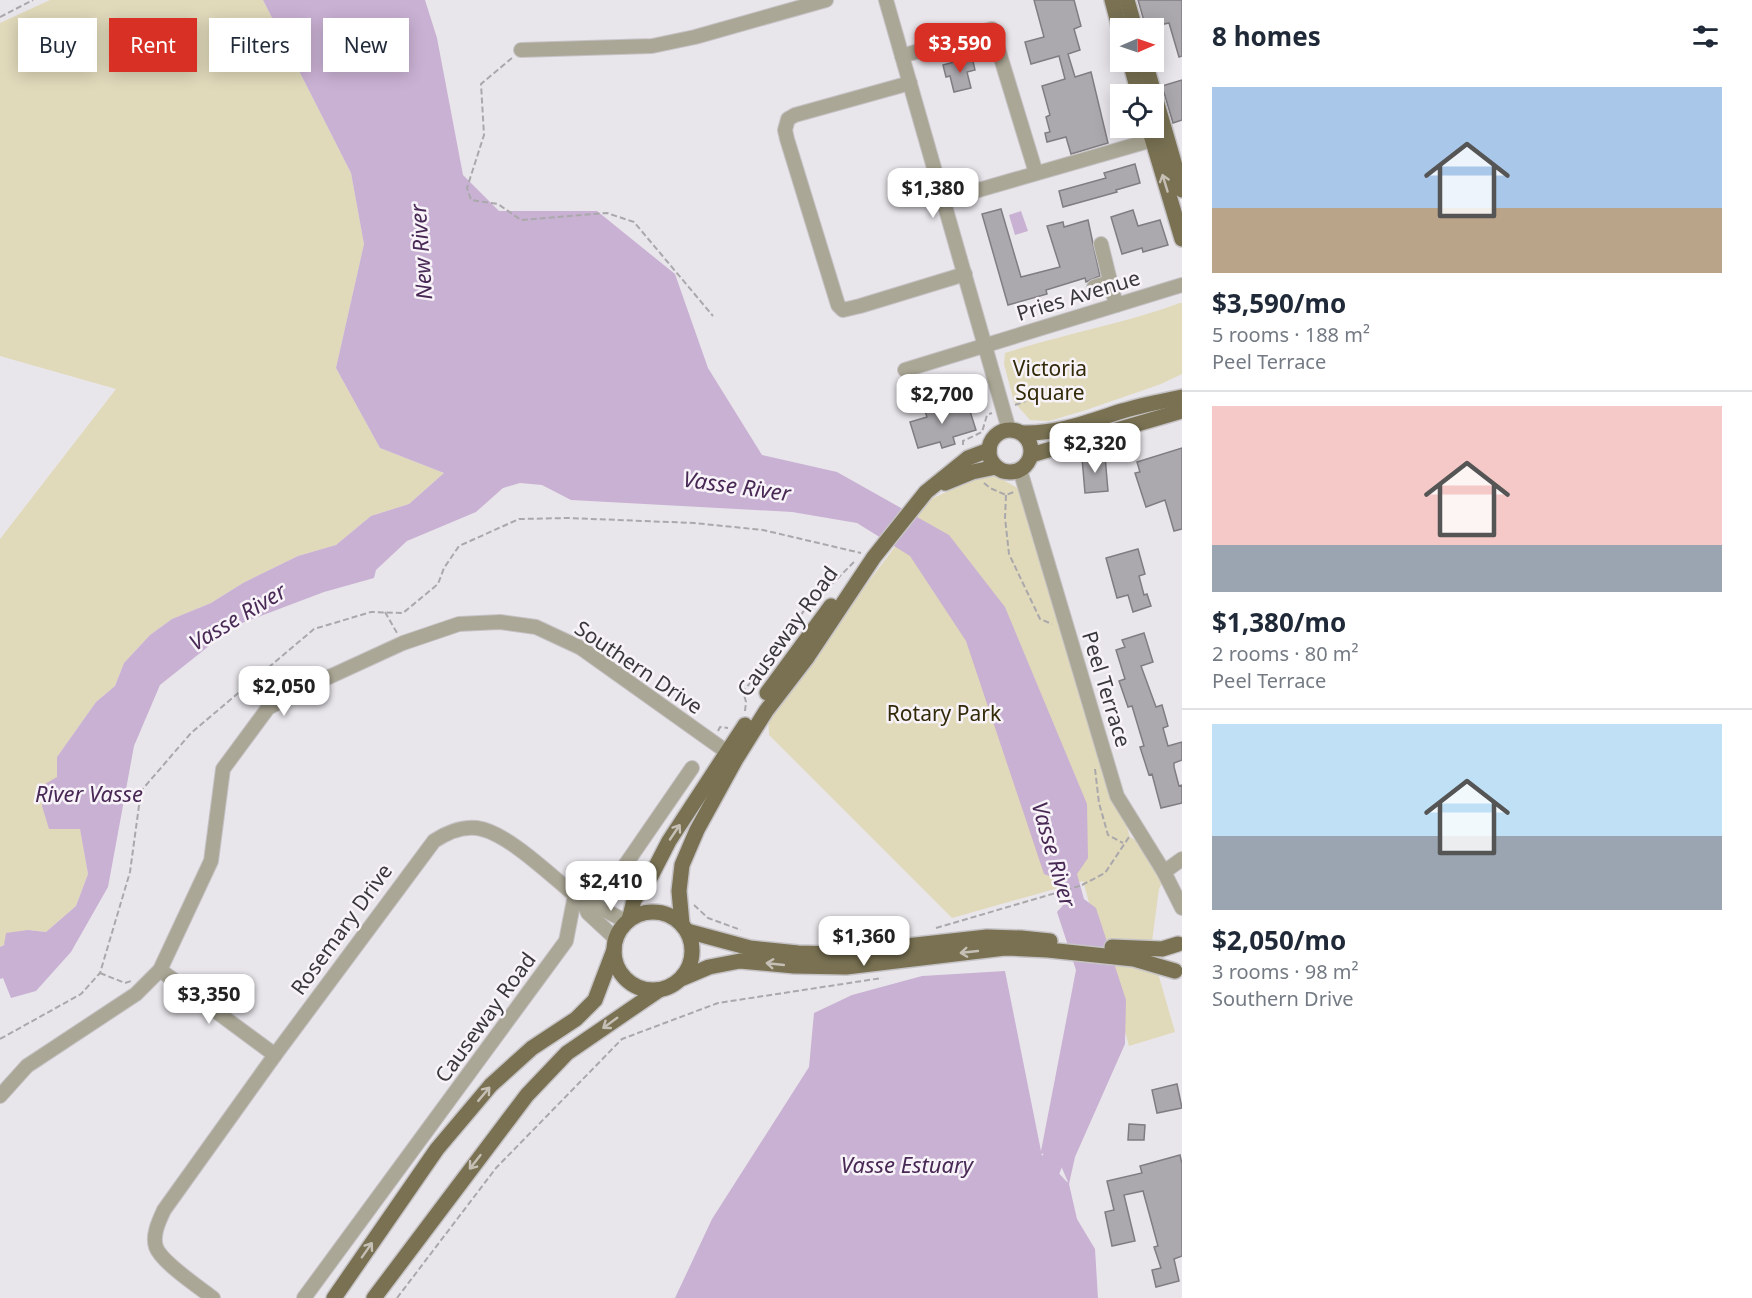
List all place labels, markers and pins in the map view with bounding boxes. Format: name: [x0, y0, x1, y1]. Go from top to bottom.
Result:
pin: $3,590: [911, 23, 1009, 74]
pin: $1,380: [884, 168, 982, 219]
pin: $2,700: [893, 374, 991, 425]
pin: $2,320: [1046, 423, 1144, 474]
pin: $2,050: [235, 666, 333, 717]
pin: $2,410: [562, 861, 660, 912]
pin: $1,360: [815, 916, 913, 967]
pin: $3,350: [160, 974, 258, 1025]

